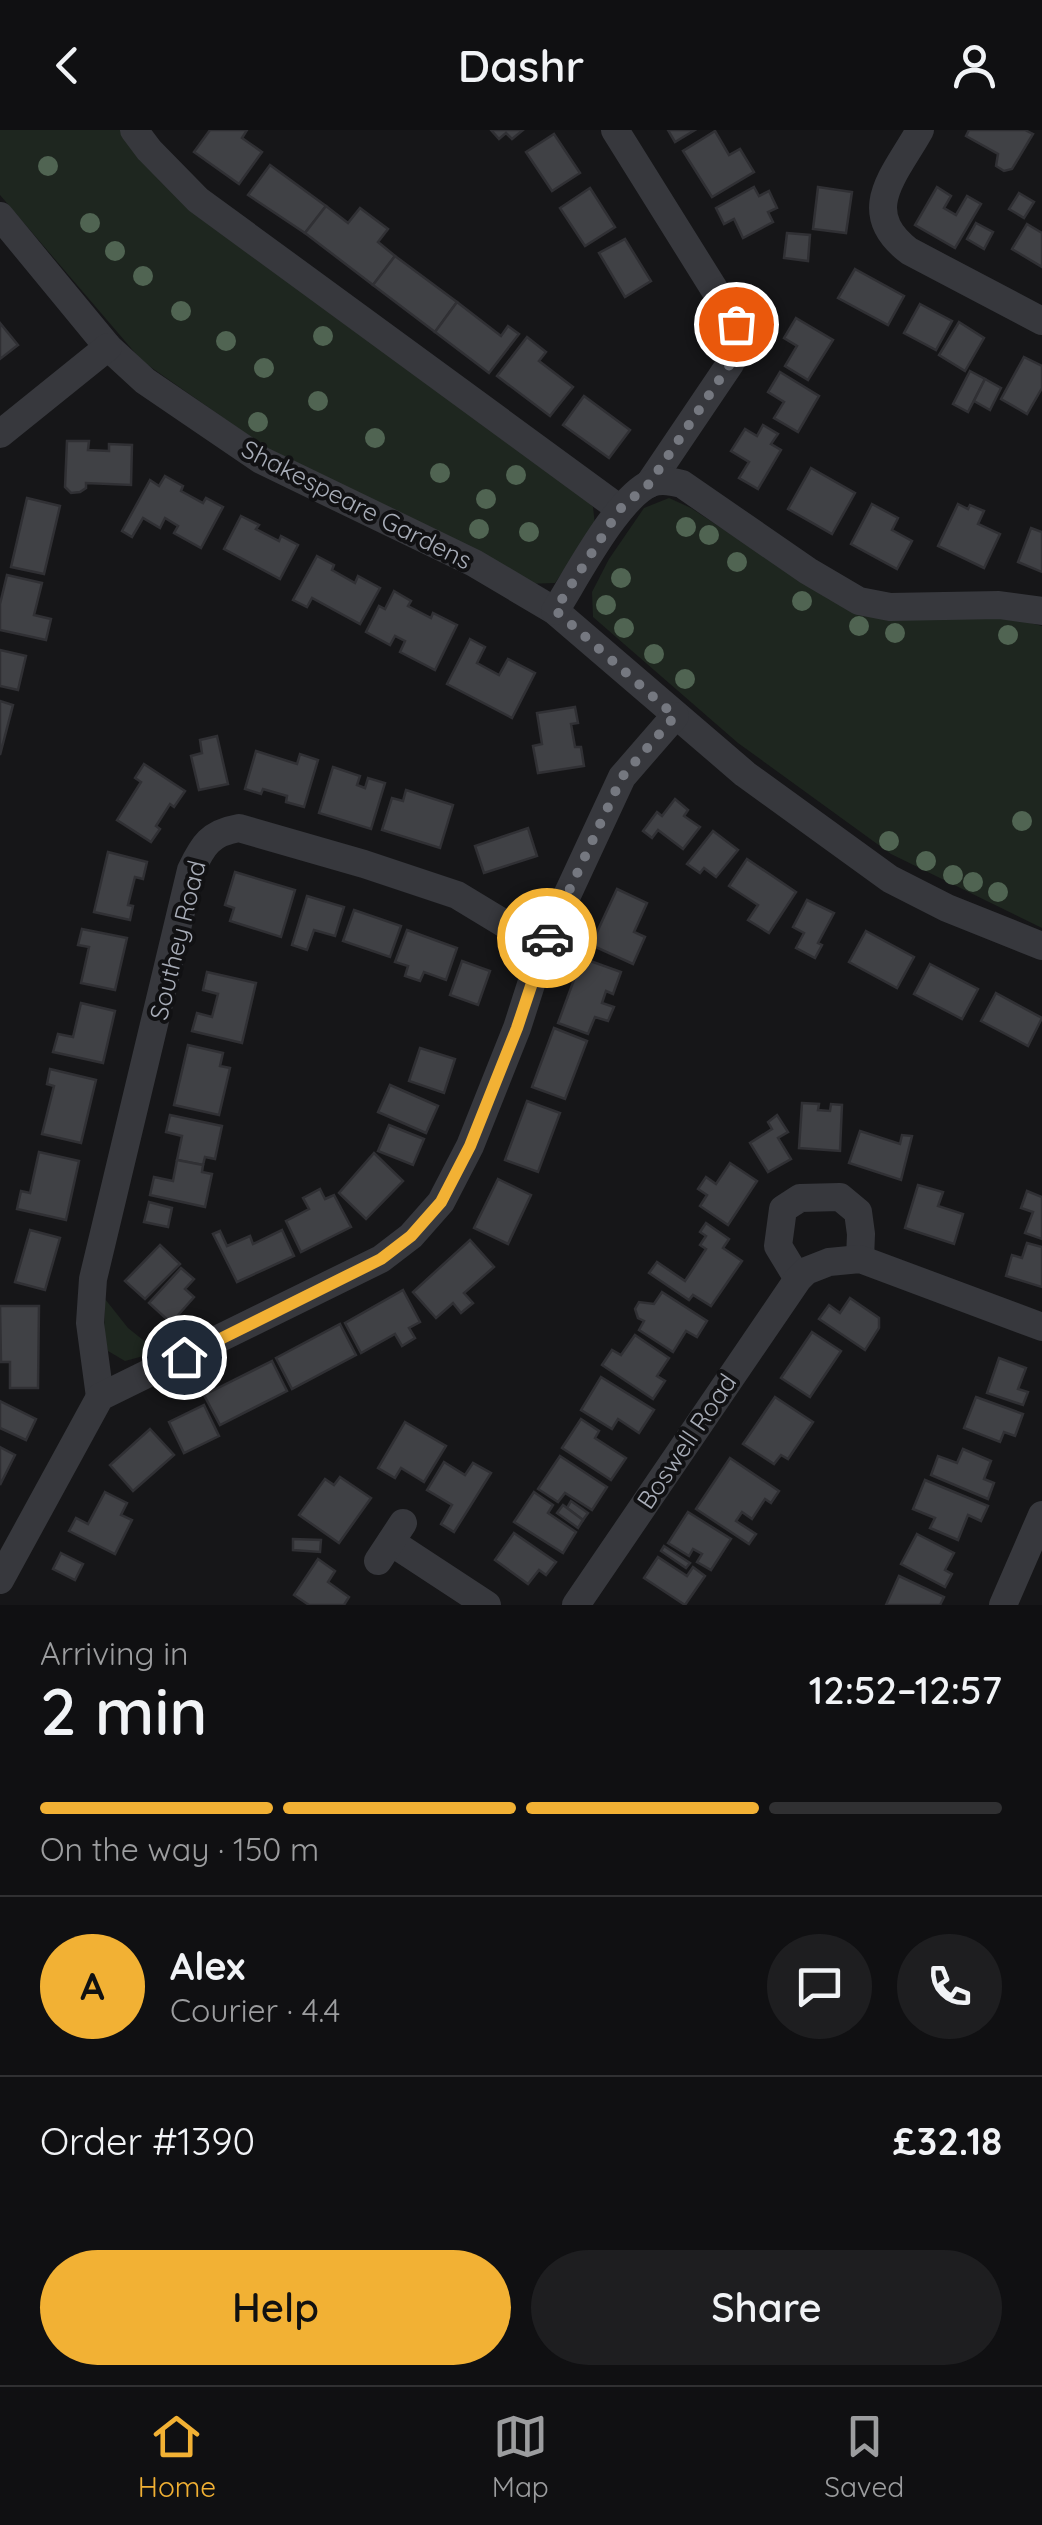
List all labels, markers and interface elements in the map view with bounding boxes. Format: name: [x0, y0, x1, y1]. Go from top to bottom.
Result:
text: Dashr: [458, 37, 584, 93]
icon: back: [40, 38, 95, 93]
icon: person: [947, 38, 1002, 93]
pin: [694, 282, 779, 367]
icon: bag: [709, 297, 764, 352]
street label: Shakespeare Gardens: [237, 433, 477, 575]
street label: Southey Road: [142, 857, 212, 1023]
courier: [497, 888, 597, 988]
icon: car: [520, 911, 575, 966]
pin: [142, 1315, 227, 1400]
icon: home: [157, 1330, 212, 1385]
street label: Boswell Road: [629, 1368, 743, 1514]
text: Arriving in: [40, 1633, 189, 1673]
text: 12:52–12:57: [809, 1666, 1002, 1714]
text: 2 min: [40, 1670, 208, 1751]
text: On the way · 150 m: [40, 1829, 319, 1869]
button: chat: [767, 1934, 872, 2039]
button: phone: [897, 1934, 1002, 2039]
text: Alex: [170, 1942, 245, 1990]
text: A: [80, 1962, 105, 2010]
text: Courier · 4.4: [170, 1990, 340, 2030]
text: Order #1390: [40, 2117, 255, 2165]
text: £32.18: [893, 2117, 1002, 2165]
button: Help: [40, 2250, 511, 2365]
button: Share: [531, 2250, 1002, 2365]
tab: Home: [138, 2409, 216, 2504]
tab: Map: [492, 2409, 549, 2504]
tab: Saved: [824, 2409, 904, 2504]

